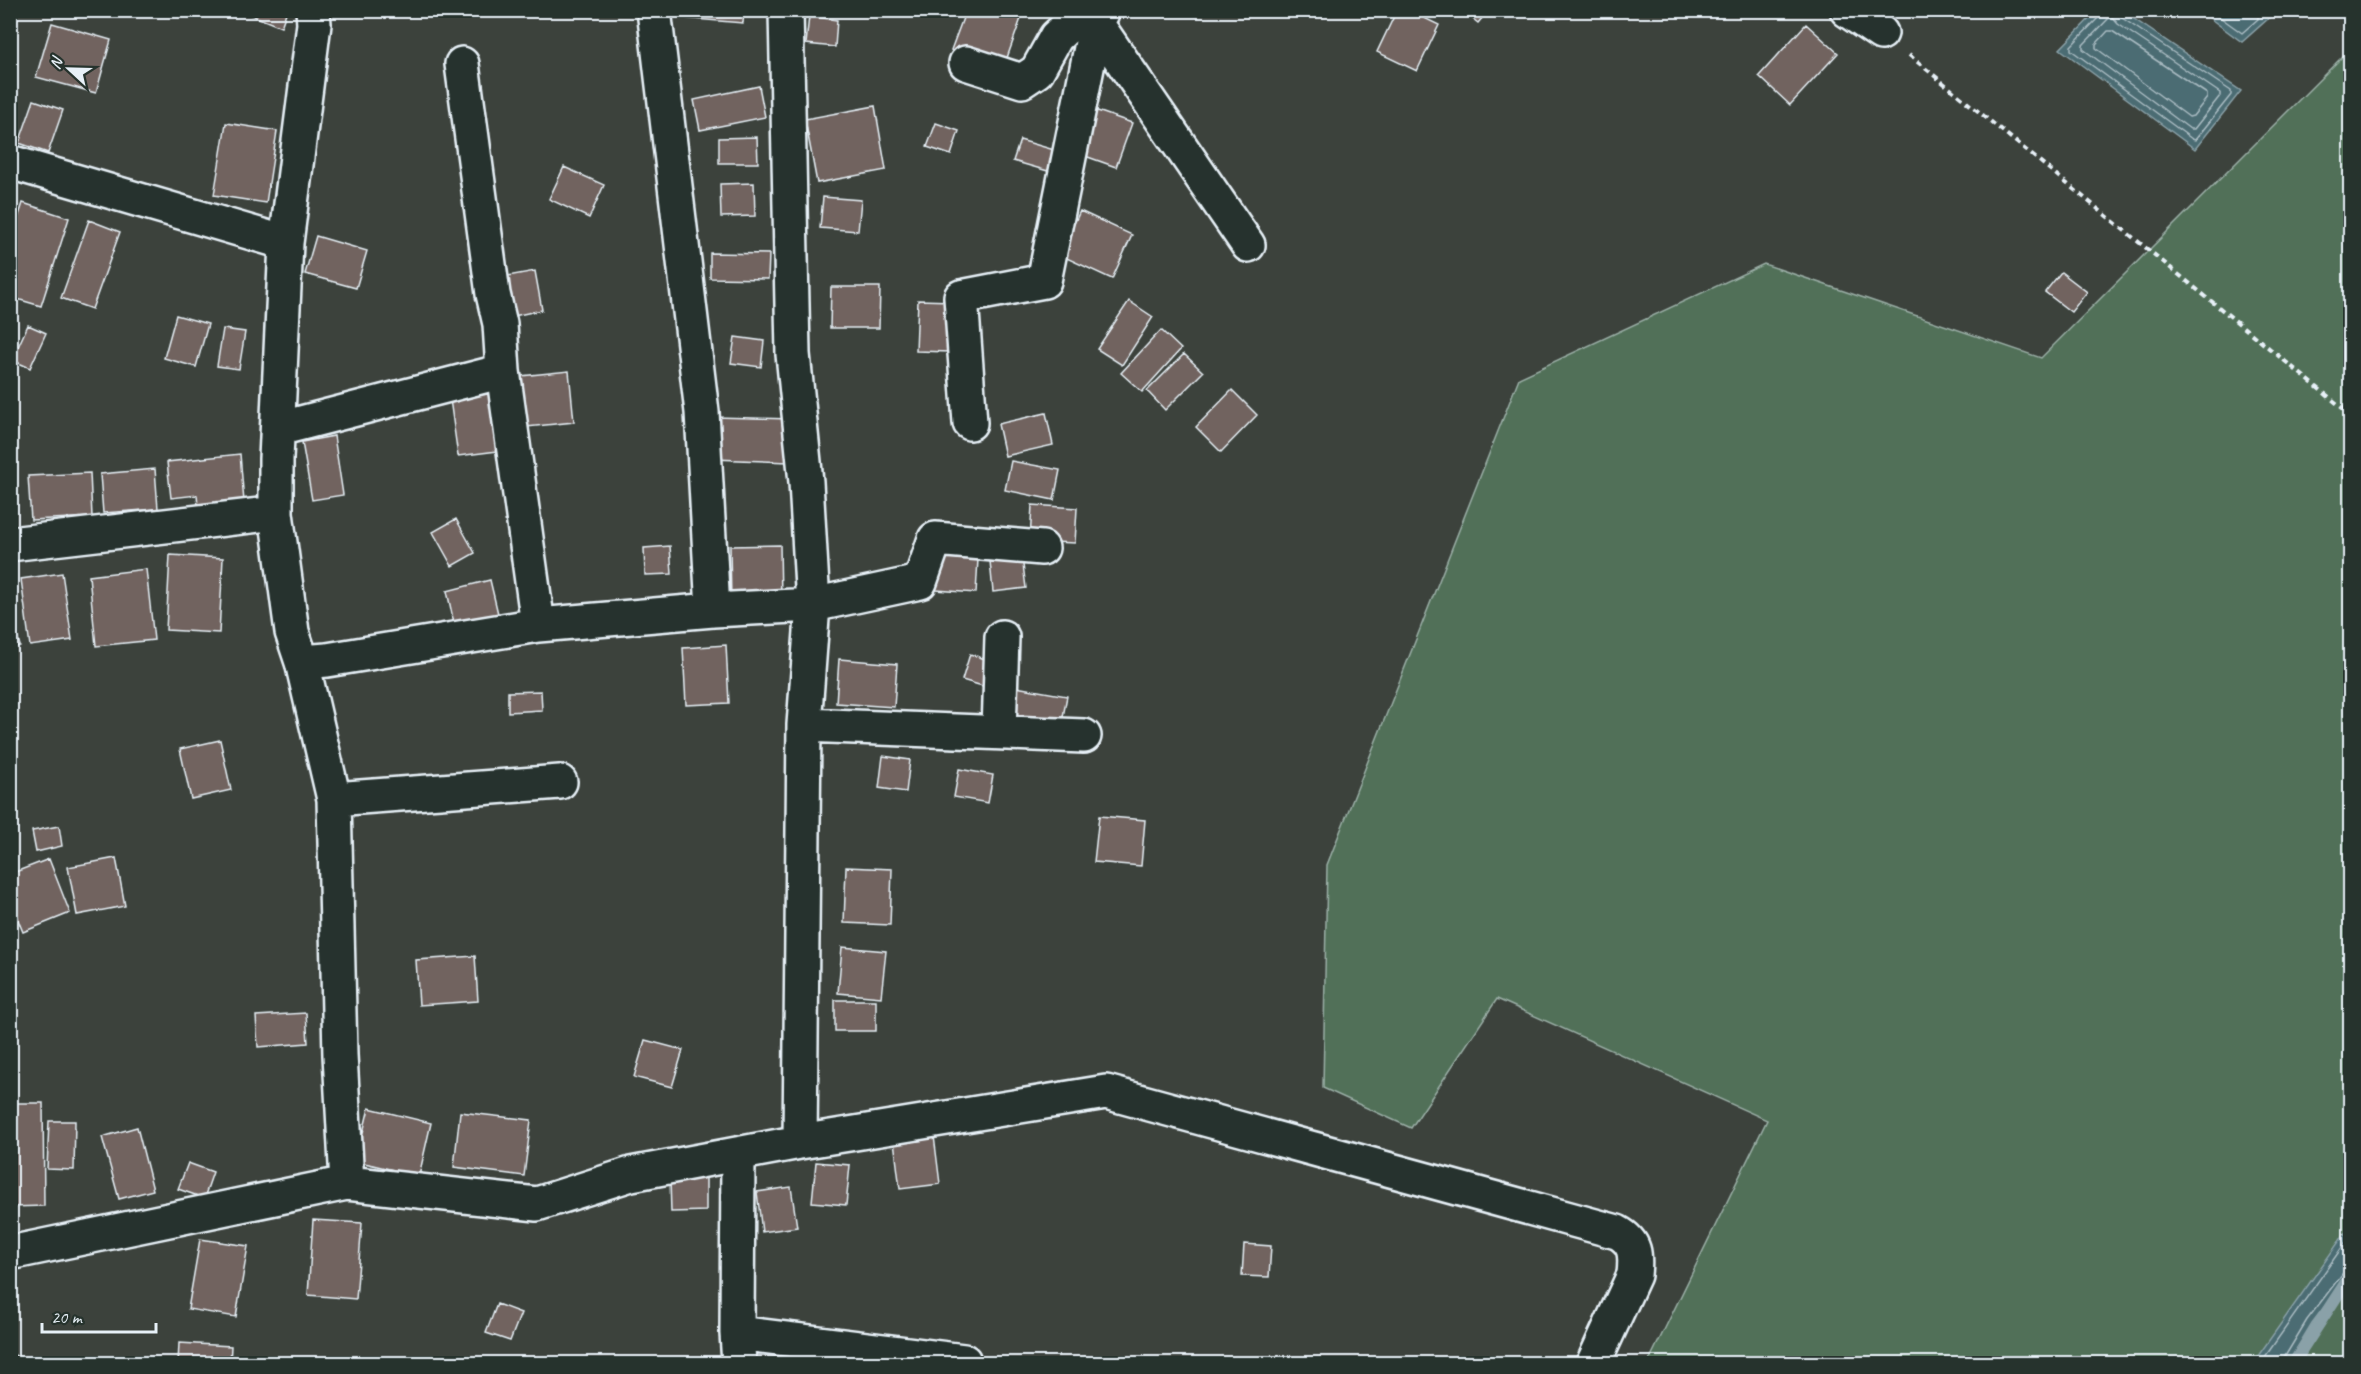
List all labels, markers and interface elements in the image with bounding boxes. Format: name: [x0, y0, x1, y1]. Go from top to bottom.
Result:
north arrow: [39, 39, 99, 99]
text: N: [45, 53, 68, 72]
scale bar: [42, 1296, 156, 1334]
text: 20 m: [51, 1306, 84, 1328]

